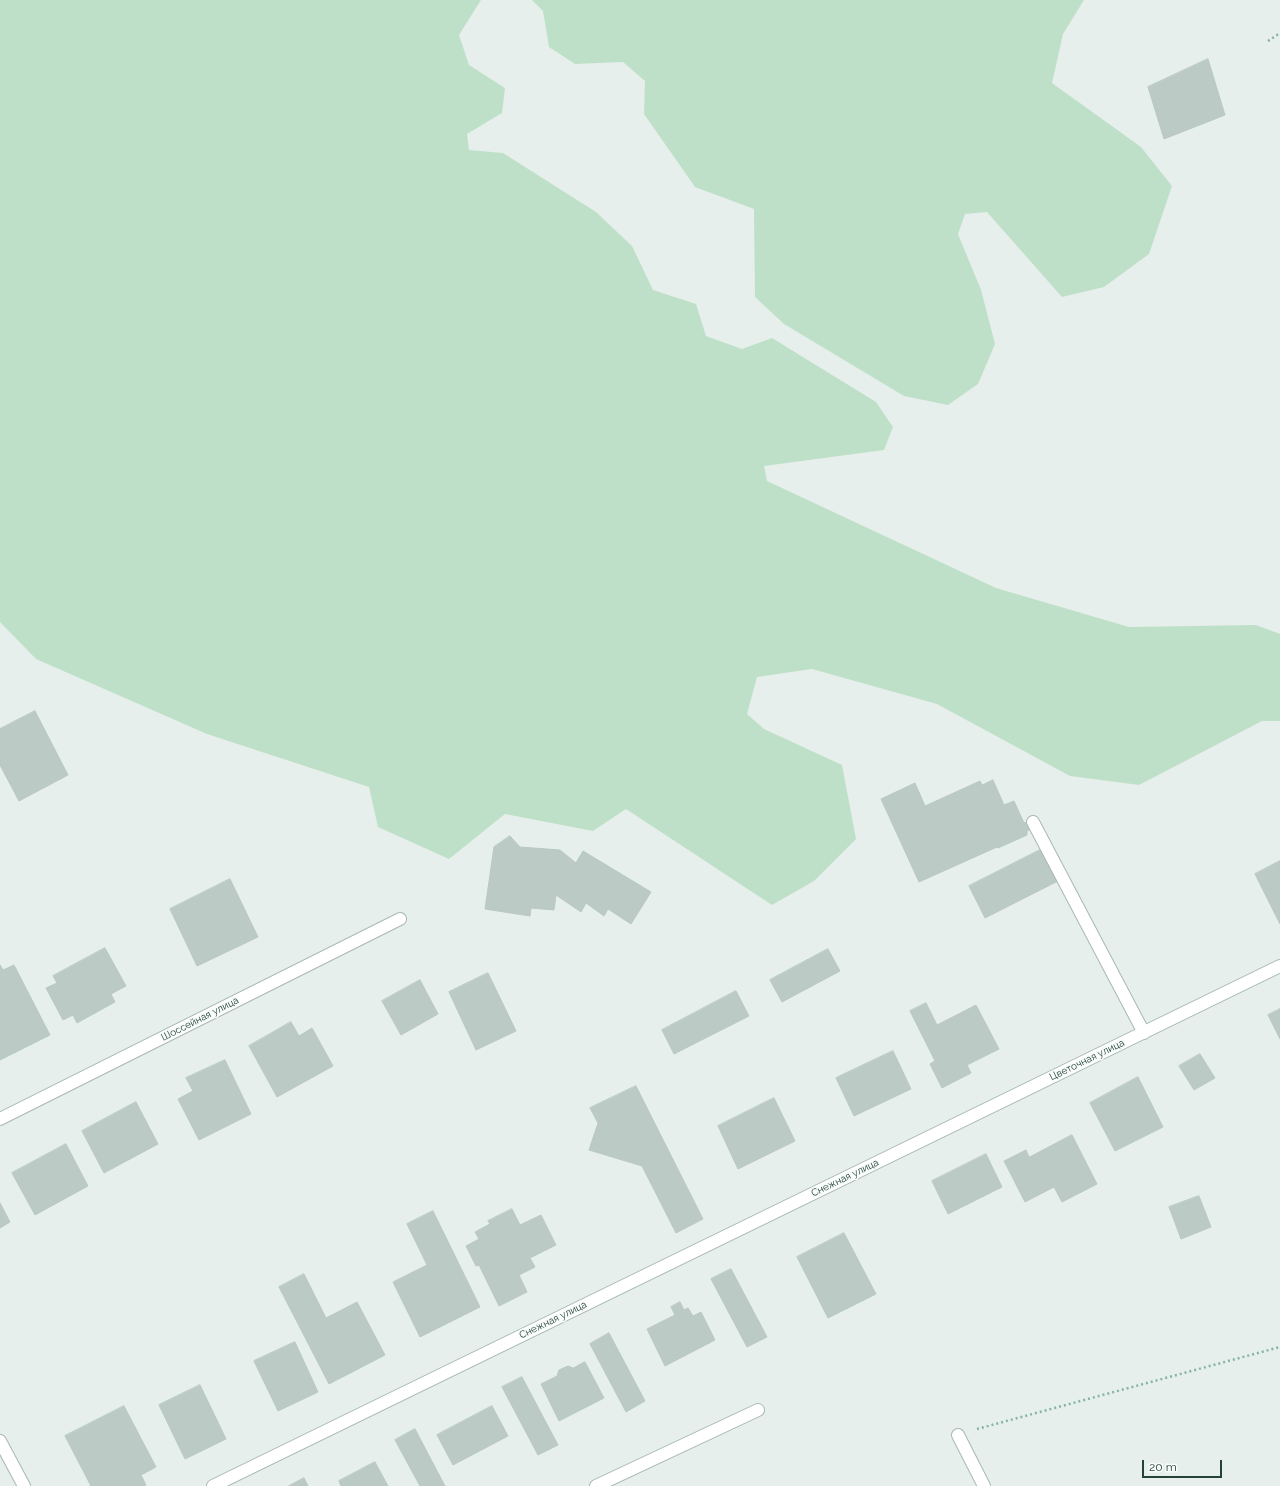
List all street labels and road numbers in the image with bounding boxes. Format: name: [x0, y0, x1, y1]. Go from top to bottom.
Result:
street label: Шоссейная улица: [159, 994, 241, 1044]
street label: Цветочная улица: [1048, 1037, 1126, 1083]
street label: Снежная улица: [809, 1156, 881, 1200]
street label: Снежная улица: [517, 1298, 589, 1342]

